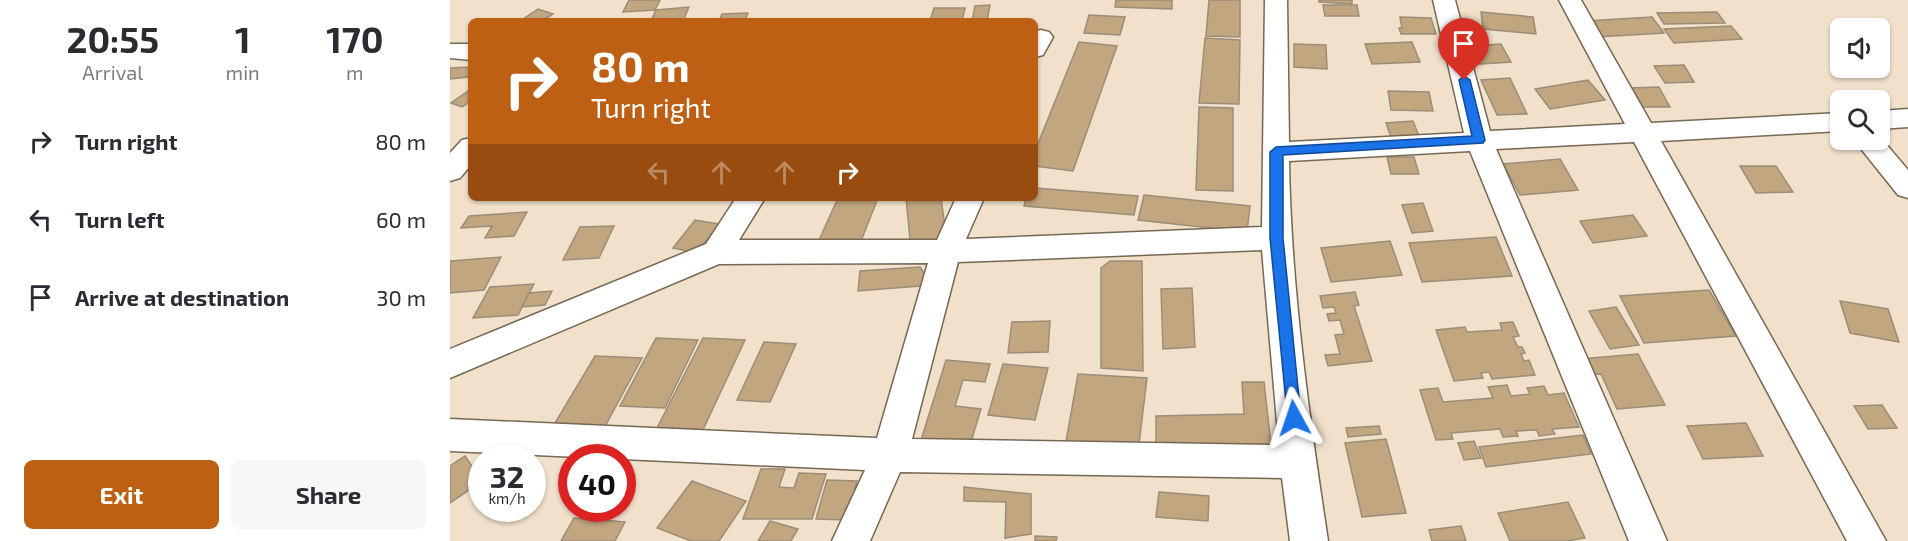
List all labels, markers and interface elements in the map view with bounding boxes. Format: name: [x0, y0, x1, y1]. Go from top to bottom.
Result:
text: 20:55: [66, 17, 159, 60]
text: 1: [235, 17, 250, 60]
text: 170: [326, 17, 383, 60]
pin: [1438, 18, 1489, 80]
map controls: [1830, 18, 1890, 150]
button: sound: [1830, 18, 1890, 78]
icon: arrive: [1447, 27, 1480, 60]
text: 80 m: [591, 40, 690, 90]
icon: right: [492, 42, 570, 120]
text: Arrival: [82, 60, 143, 84]
text: min: [226, 60, 260, 84]
text: m: [346, 60, 364, 84]
button: search: [1830, 90, 1890, 150]
text: Turn right: [591, 91, 711, 123]
icon: right: [24, 125, 57, 158]
text: Turn right: [75, 128, 177, 154]
text: 80 m: [375, 128, 426, 154]
icon: left: [642, 156, 675, 189]
icon: ahead: [705, 156, 738, 189]
icon: ahead: [768, 156, 801, 189]
icon: right: [831, 156, 864, 189]
icon: left: [24, 203, 57, 236]
text: Turn left: [75, 206, 164, 232]
text: 60 m: [376, 206, 426, 232]
icon: arrive: [24, 281, 57, 314]
text: Arrive at destination: [75, 284, 289, 310]
text: 30 m: [376, 284, 426, 310]
position arrow: [1262, 386, 1326, 450]
speed limit sign: 40: [558, 444, 636, 522]
text: 32: [490, 458, 524, 494]
button: Exit: [24, 460, 219, 529]
button: Share: [231, 460, 426, 529]
text: km/h: [488, 489, 526, 507]

